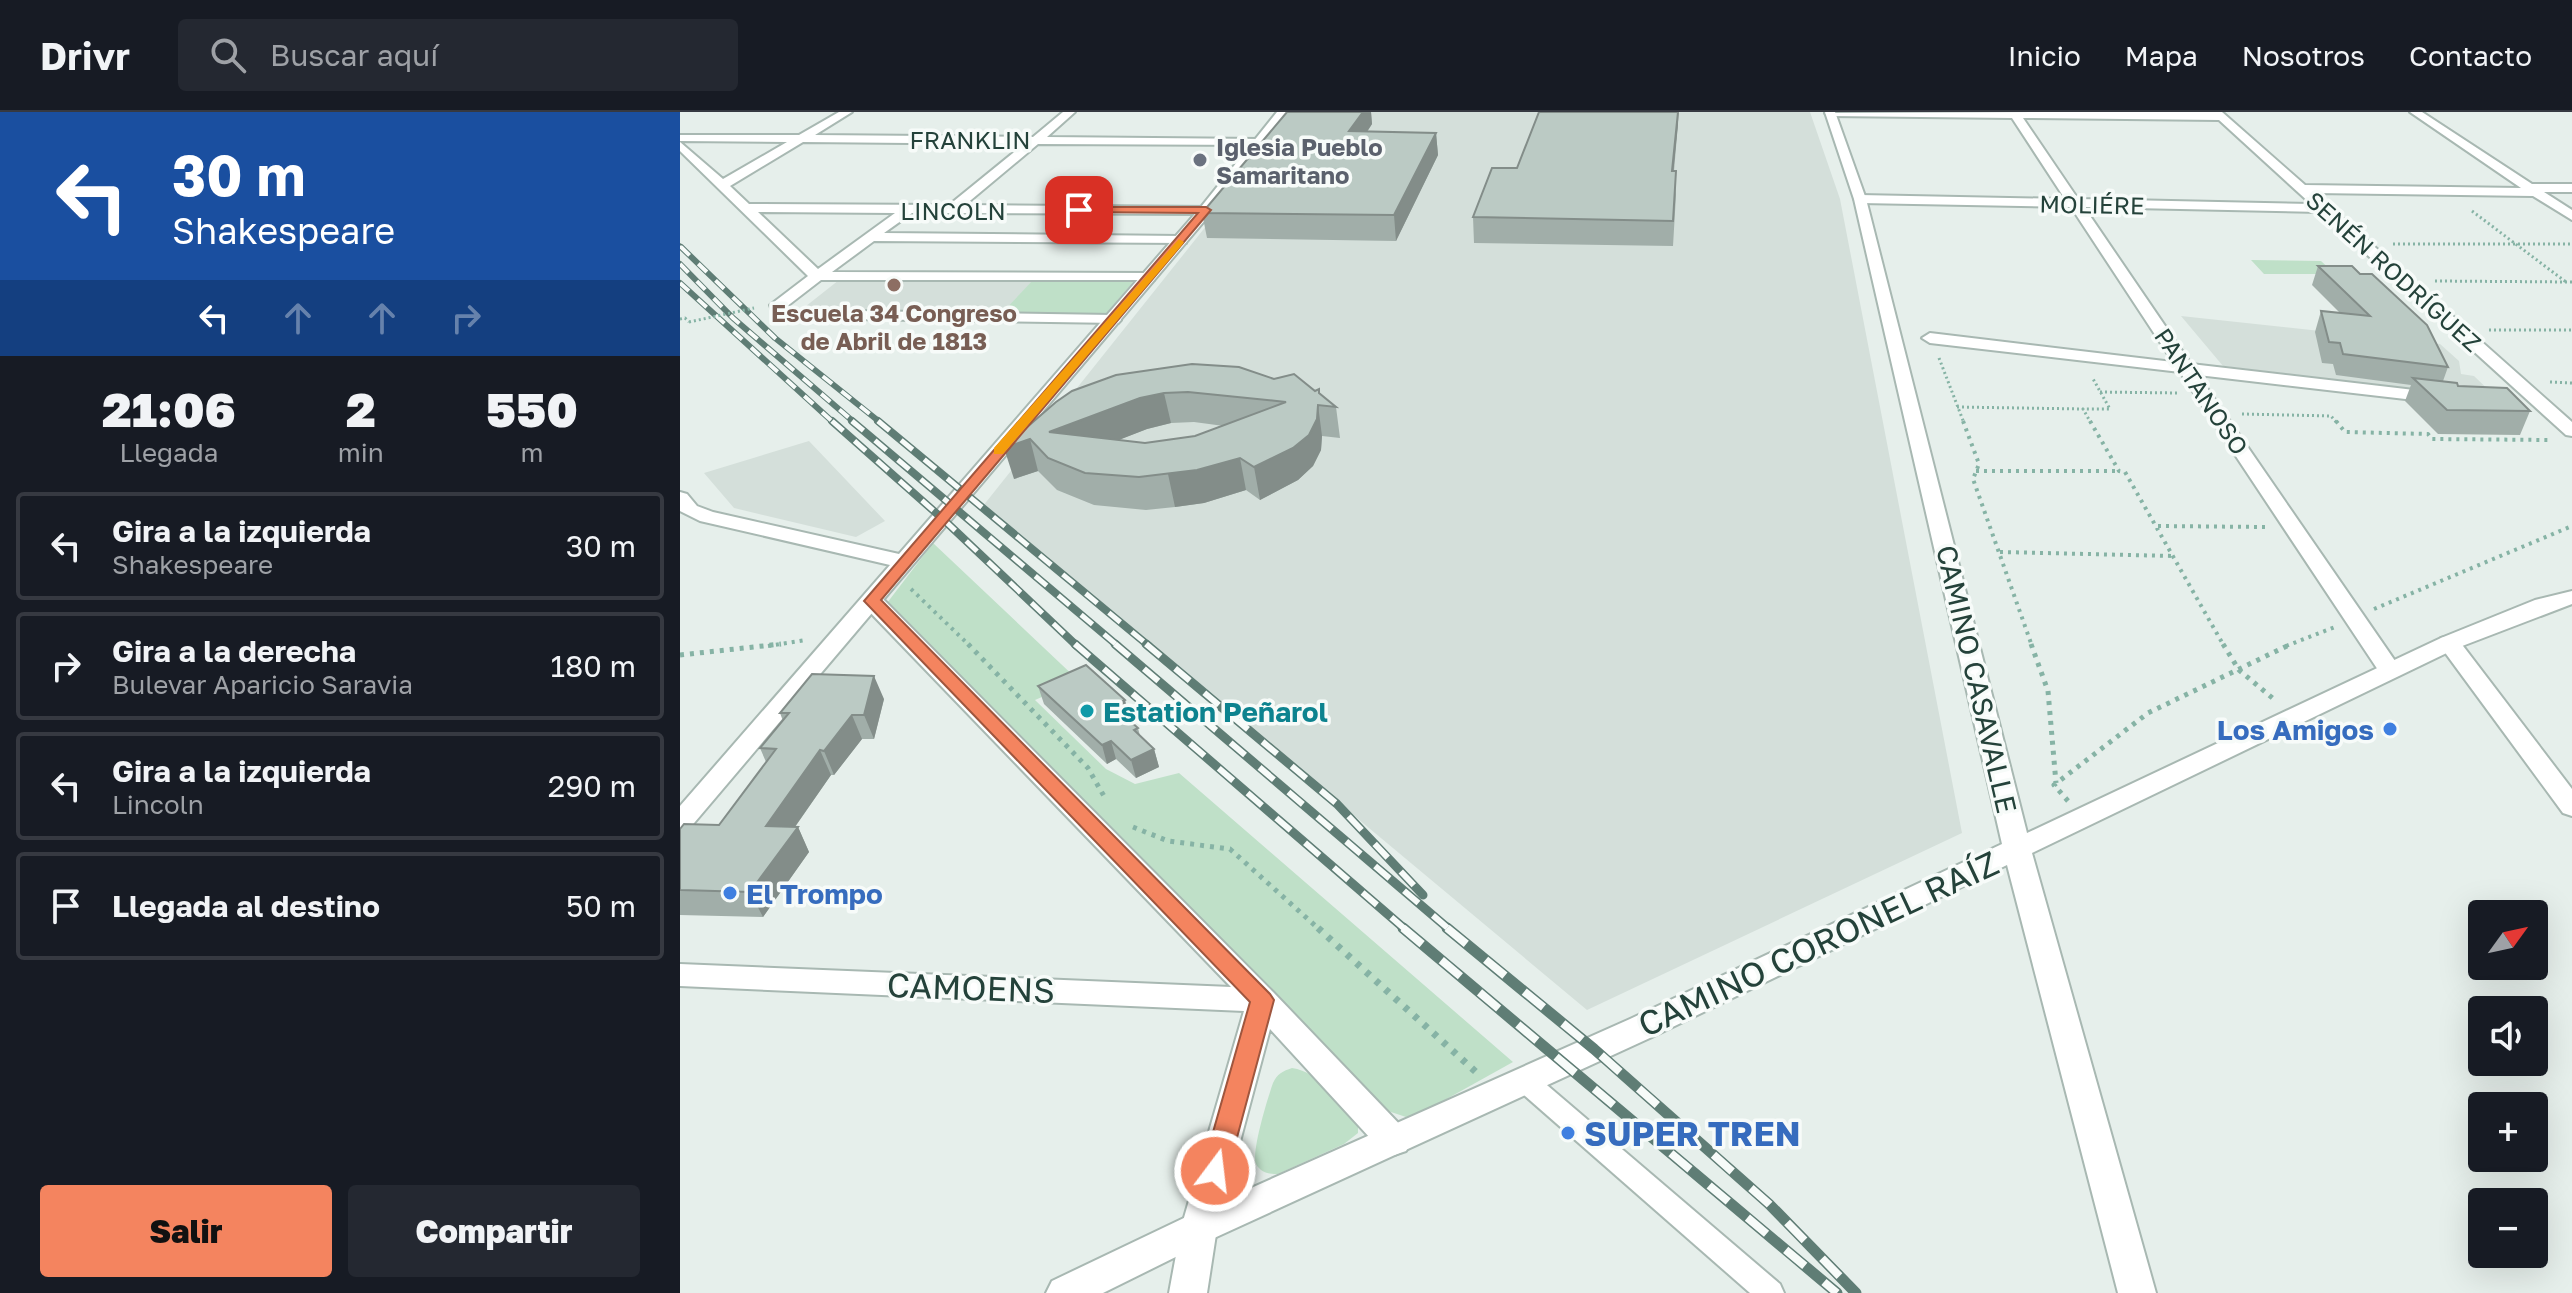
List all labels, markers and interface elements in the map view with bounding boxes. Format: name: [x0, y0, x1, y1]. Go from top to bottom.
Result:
search box: [178, 19, 738, 91]
text: Drivr: [40, 33, 130, 78]
icon: search: [206, 33, 250, 77]
text: Buscar aquí: [270, 37, 438, 73]
text: Inicio: [2008, 39, 2081, 72]
text: Mapa: [2125, 39, 2198, 72]
text: Nosotros: [2242, 39, 2365, 72]
text: Contacto: [2409, 39, 2532, 72]
street label: FRANKLIN: [910, 125, 1030, 154]
place label: Iglesia Pueblo Samaritano: [1216, 132, 1383, 189]
text: 30 m: [172, 141, 306, 208]
icon: left: [40, 144, 144, 248]
marker: Iglesia Pueblo Samaritano: [1191, 151, 1209, 169]
pin: [1045, 176, 1113, 244]
street label: SENÉN RODRÍGUEZ: [2301, 185, 2487, 357]
icon: arrive: [1057, 188, 1101, 232]
street label: MOLIÉRE: [2039, 189, 2145, 219]
street label: LINCOLN: [900, 196, 1006, 225]
text: Shakespeare: [172, 209, 395, 252]
marker: Escuela 34 Congreso de Abril de 1813: [885, 276, 903, 294]
icon: left: [192, 296, 236, 340]
icon: ahead: [276, 296, 320, 340]
icon: ahead: [360, 296, 404, 340]
icon: right: [444, 296, 488, 340]
place label: Escuela 34 Congreso de Abril de 1813: [771, 298, 1017, 355]
street label: PANTANOSO: [2149, 322, 2255, 460]
text: 21:06: [102, 380, 236, 438]
text: 2: [346, 380, 376, 438]
text: 550: [486, 380, 578, 438]
text: Llegada: [119, 437, 218, 468]
text: min: [338, 437, 384, 468]
text: m: [520, 437, 543, 468]
text: Gira a la izquierda: [112, 513, 371, 549]
icon: left: [44, 524, 88, 568]
text: 30 m: [566, 528, 636, 564]
street label: CAMINO CASAVALLE: [1930, 542, 2024, 816]
text: Shakespeare: [112, 549, 273, 580]
text: Gira a la derecha: [112, 633, 356, 669]
icon: right: [44, 644, 88, 688]
text: 180 m: [551, 648, 636, 684]
text: Bulevar Aparicio Saravia: [112, 669, 413, 700]
place label: Estation Peñarol: [1103, 695, 1328, 728]
marker: Estation Peñarol: [1078, 702, 1096, 720]
place label: Los Amigos: [2217, 713, 2374, 746]
marker: Los Amigos: [2381, 720, 2399, 738]
text: Gira a la izquierda: [112, 753, 371, 789]
icon: left: [44, 764, 88, 808]
text: 290 m: [548, 768, 636, 804]
text: Lincoln: [112, 789, 204, 820]
street label: CAMINO CORONEL RAÍZ: [1632, 842, 2004, 1044]
place label: El Trompo: [746, 877, 883, 910]
icon: arrive: [44, 884, 88, 928]
marker: El Trompo: [721, 884, 739, 902]
text: Llegada al destino: [112, 888, 380, 924]
text: 50 m: [566, 888, 636, 924]
north arrow: [2468, 900, 2548, 980]
map controls: [2468, 900, 2548, 1268]
street label: CAMOENS: [886, 964, 1056, 1010]
button: sound: [2468, 996, 2548, 1076]
button: +: [2468, 1092, 2548, 1172]
place label: SUPER TREN: [1584, 1113, 1801, 1153]
marker: SUPER TREN: [1559, 1124, 1577, 1142]
position arrow: [1173, 1129, 1257, 1213]
button: Salir: [40, 1185, 332, 1277]
button: Compartir: [348, 1185, 640, 1277]
button: −: [2468, 1188, 2548, 1268]

